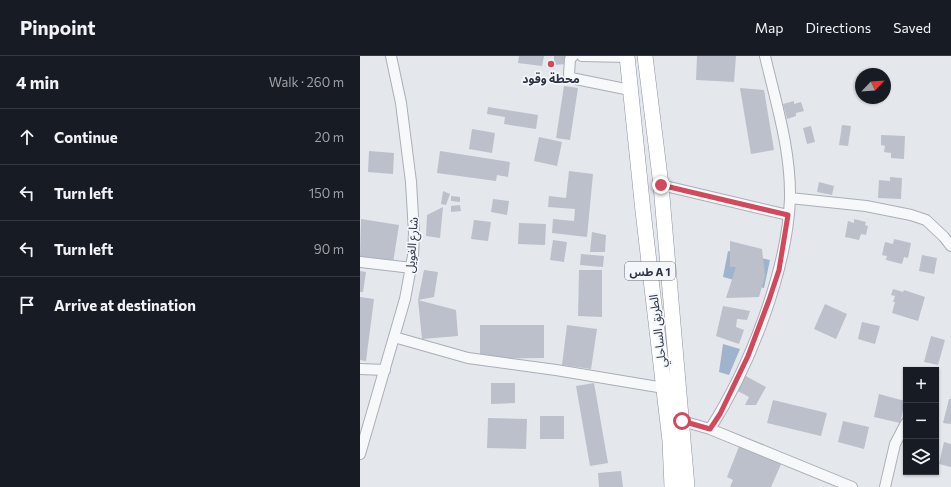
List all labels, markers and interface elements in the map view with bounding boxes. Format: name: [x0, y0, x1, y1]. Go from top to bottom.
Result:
text: Pinpoint: [20, 16, 96, 39]
text: Map: [755, 19, 784, 36]
text: Directions: [806, 19, 871, 36]
text: Saved: [893, 19, 931, 36]
marker: محطة وقود: [546, 59, 556, 69]
north arrow: [855, 68, 891, 104]
place label: محطة وقود: [522, 71, 580, 86]
text: 4 min: [16, 72, 59, 93]
text: Walk · 260 m: [269, 74, 344, 90]
icon: ahead: [16, 126, 38, 148]
text: Continue: [54, 128, 118, 146]
text: 20 m: [315, 129, 344, 145]
route end: [652, 176, 670, 194]
icon: left: [16, 182, 38, 204]
text: Turn left: [54, 184, 113, 202]
text: 150 m: [309, 185, 344, 201]
street label: شارع الغويل: [402, 217, 423, 274]
icon: left: [16, 238, 38, 260]
text: Turn left: [54, 240, 113, 258]
text: 90 m: [314, 241, 344, 257]
road number: طس A 1: [625, 262, 675, 280]
street label: الطريق الساحلي: [646, 293, 672, 368]
icon: arrive: [16, 294, 38, 316]
text: Arrive at destination: [54, 296, 196, 314]
map controls: [903, 367, 939, 475]
button: +: [903, 367, 939, 403]
button: −: [903, 403, 939, 439]
route start: [673, 412, 691, 430]
button: layers: [903, 439, 939, 475]

